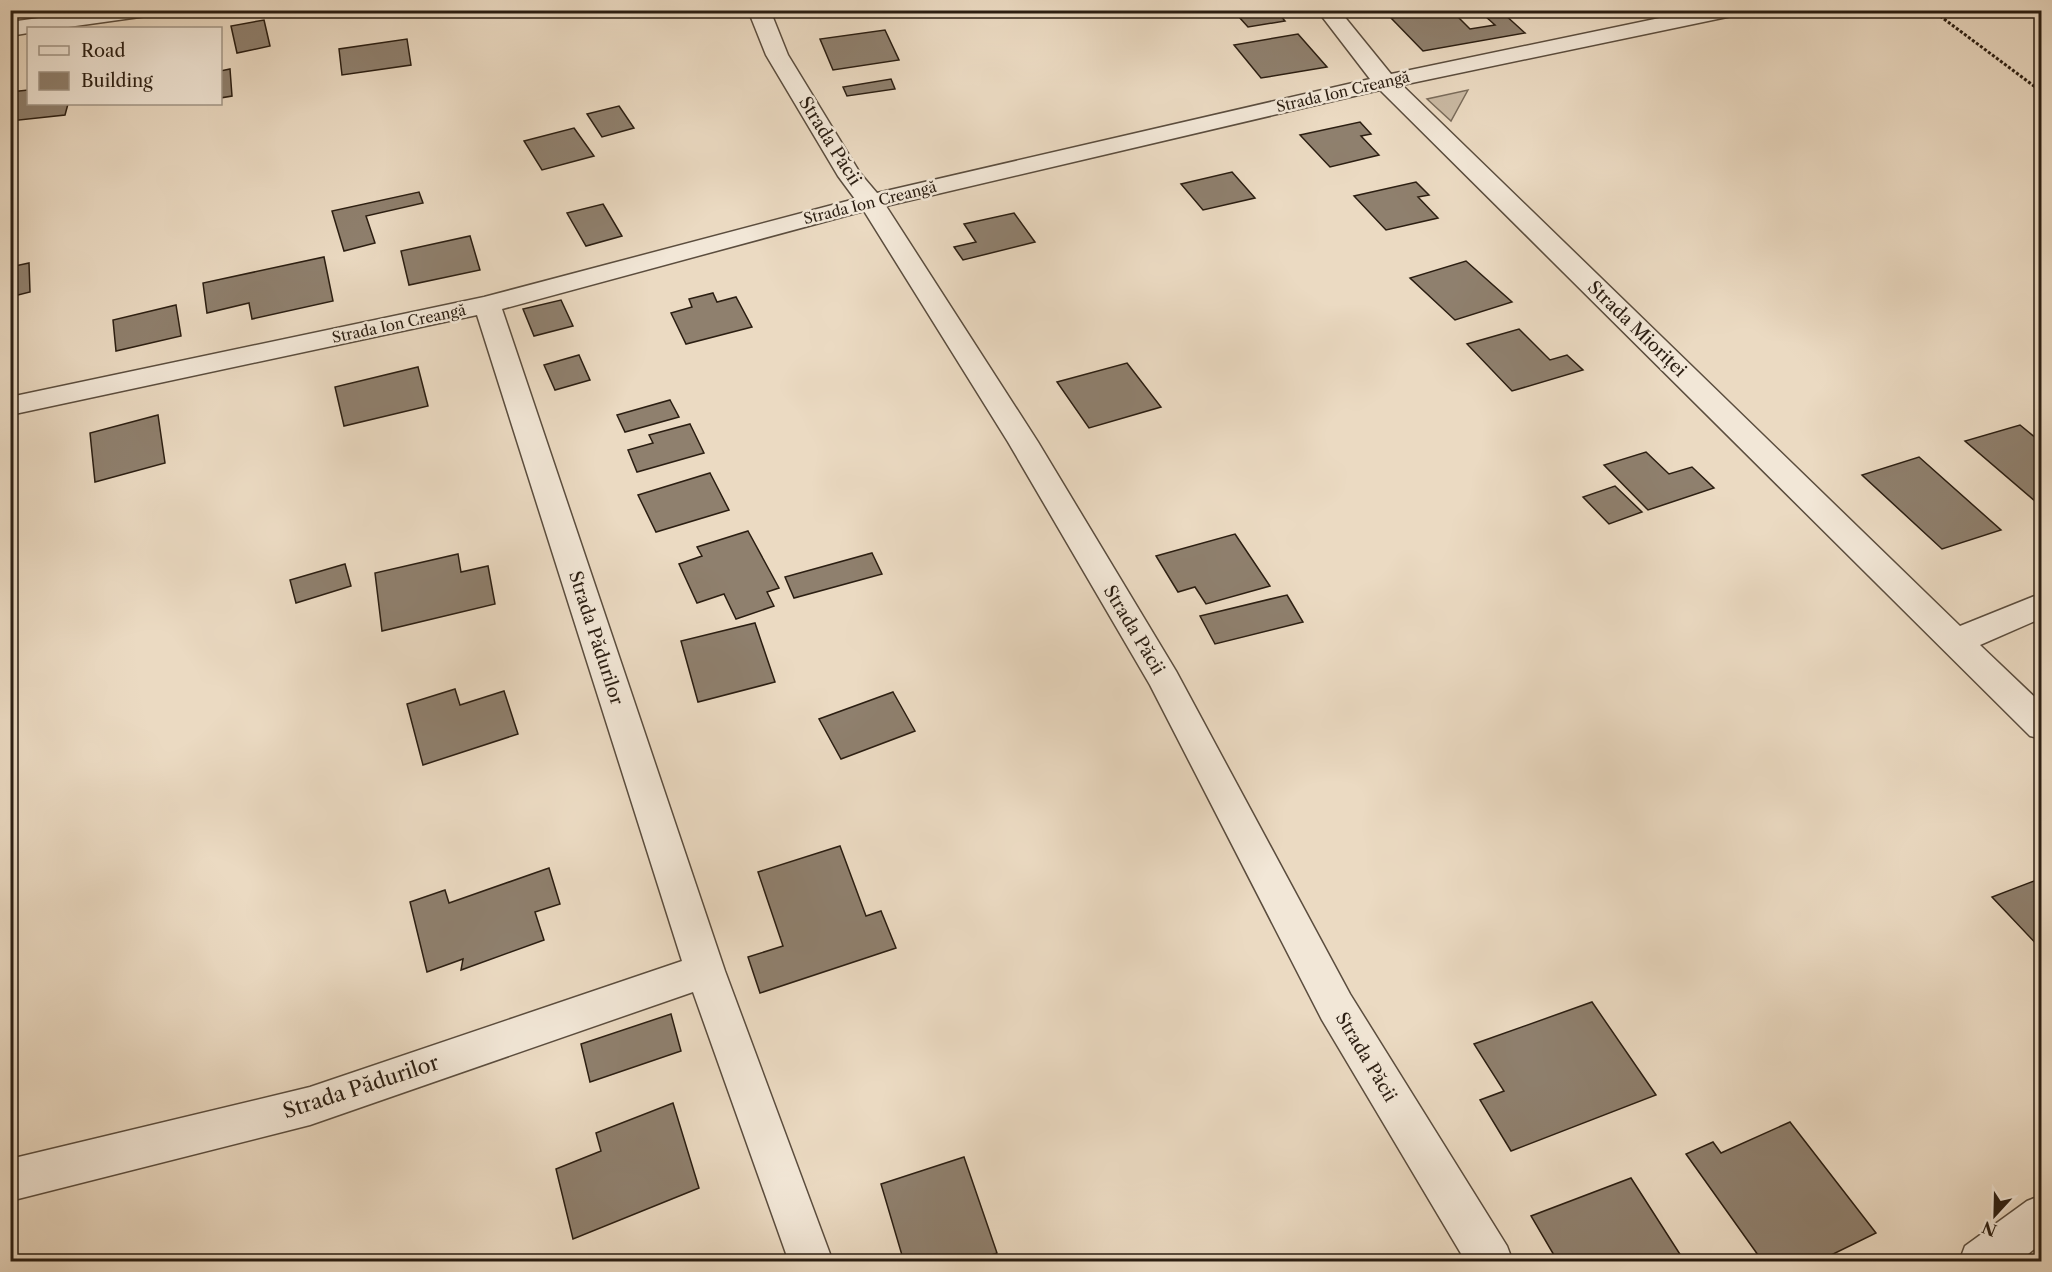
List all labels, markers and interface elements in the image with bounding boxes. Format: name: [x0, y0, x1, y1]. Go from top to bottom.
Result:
legend: [27, 27, 222, 105]
text: Road: [81, 40, 126, 62]
street label: Strada Ion Creangă: [1274, 67, 1412, 116]
text: Building: [81, 70, 153, 92]
street label: Strada Păcii: [794, 92, 866, 190]
street label: Strada Ion Creangă: [801, 177, 938, 228]
street label: Strada Mioriței: [1583, 276, 1691, 382]
street label: Strada Ion Creangă: [330, 300, 468, 347]
street label: Strada Pădurilor: [564, 568, 628, 708]
street label: Strada Păcii: [1099, 581, 1170, 679]
street label: Strada Păcii: [1331, 1008, 1402, 1106]
street label: Strada Pădurilor: [280, 1049, 442, 1124]
north arrow: [1965, 1185, 2025, 1245]
text: N: [1979, 1217, 2000, 1241]

